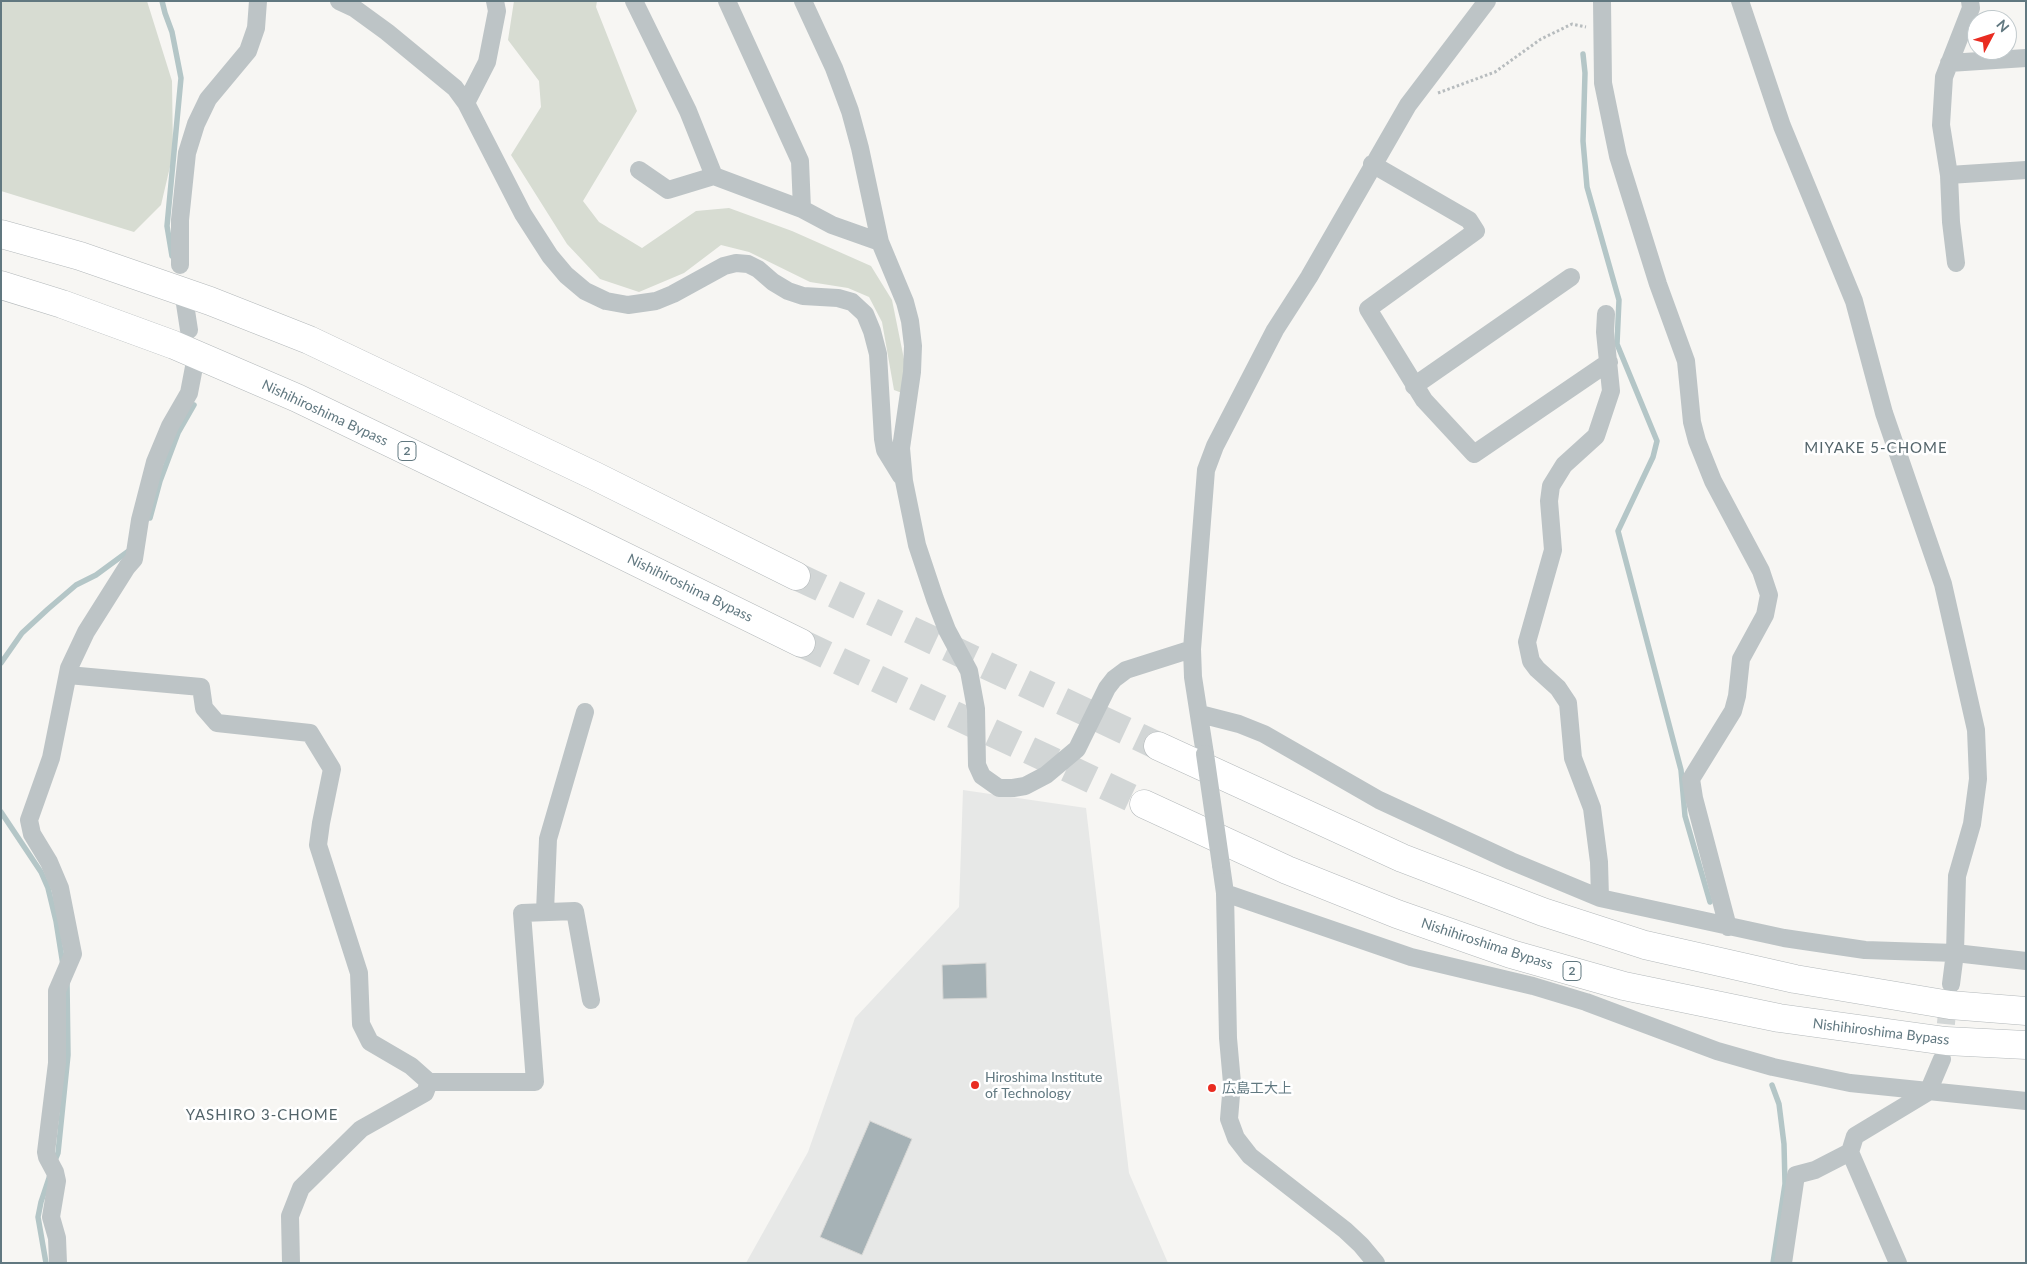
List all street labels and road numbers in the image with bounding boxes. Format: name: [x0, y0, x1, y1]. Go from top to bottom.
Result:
street label: Nishihiroshima Bypass: [259, 376, 391, 450]
road number: 2: [398, 442, 416, 461]
street label: Nishihiroshima Bypass: [625, 550, 755, 626]
street label: Nishihiroshima Bypass: [1419, 915, 1555, 973]
road number: 2: [1563, 961, 1581, 980]
street label: Nishihiroshima Bypass: [1812, 1015, 1950, 1049]

